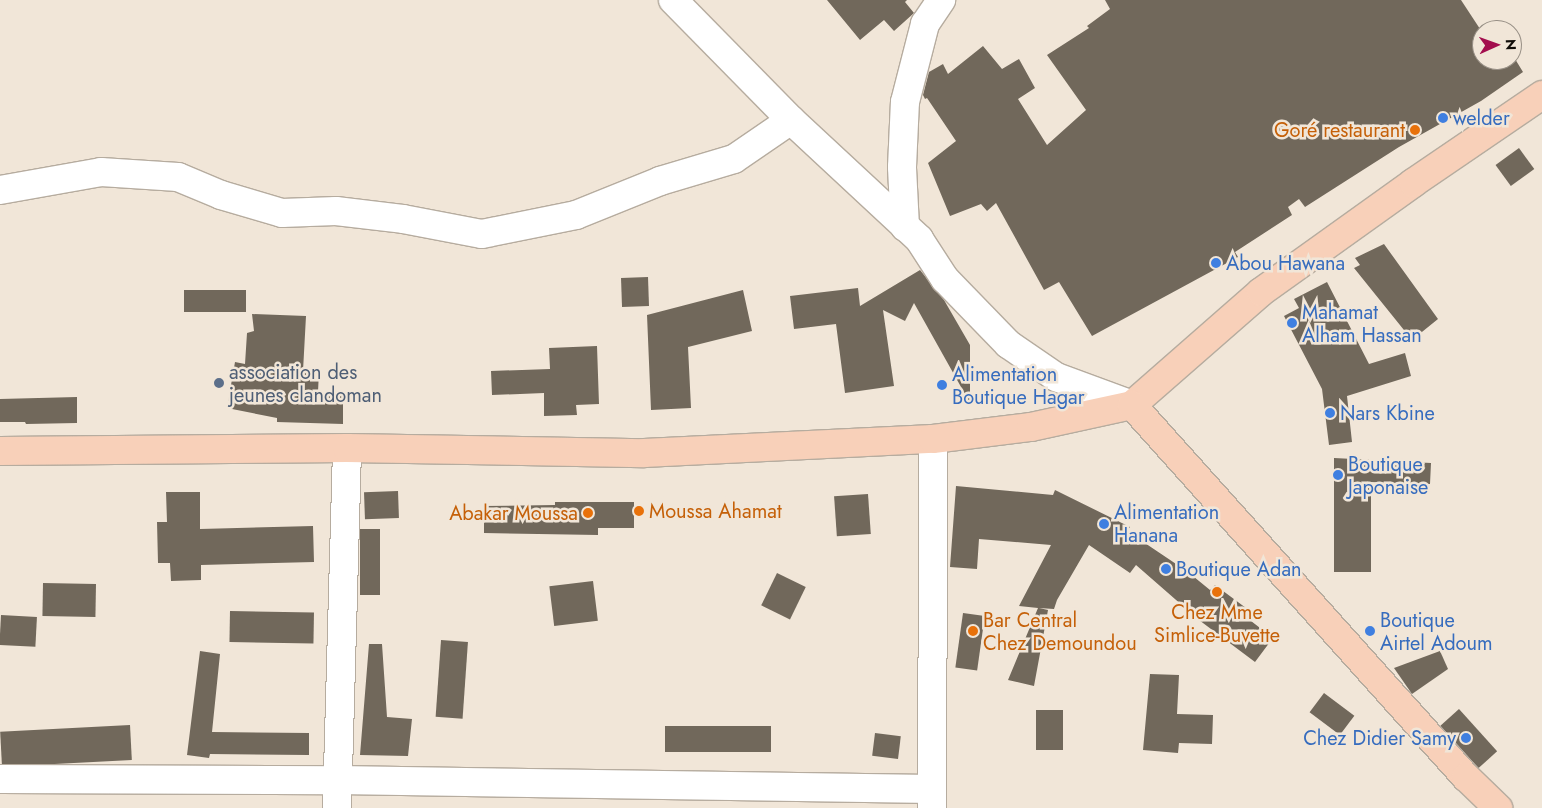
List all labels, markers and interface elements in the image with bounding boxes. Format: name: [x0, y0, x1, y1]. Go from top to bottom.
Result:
north arrow: [1472, 20, 1522, 70]
text: N: [1501, 39, 1521, 50]
place label: welder: [1453, 106, 1510, 130]
marker: welder: [1437, 112, 1449, 124]
place label: Goré restaurant: [1274, 118, 1405, 142]
marker: Goré restaurant: [1409, 124, 1421, 136]
place label: Abou Hawana: [1226, 251, 1345, 275]
marker: Abou Hawana: [1210, 257, 1222, 269]
place label: Mahamat Alham Hassan: [1302, 300, 1422, 347]
marker: Mahamat Alham Hassan: [1286, 317, 1298, 329]
place label: association des jeunes clandoman: [229, 360, 382, 407]
place label: Alimentation Boutique Hagar: [952, 362, 1085, 409]
marker: association des jeunes clandoman: [213, 377, 225, 389]
marker: Alimentation Boutique Hagar: [936, 379, 948, 391]
place label: Nars Kbine: [1340, 401, 1435, 425]
marker: Nars Kbine: [1324, 407, 1336, 419]
place label: Boutique Japonaise: [1348, 452, 1428, 499]
marker: Boutique Japonaise: [1332, 469, 1344, 481]
place label: Moussa Ahamat: [649, 499, 782, 523]
place label: Alimentation Hanana: [1114, 500, 1219, 547]
place label: Abakar Moussa: [449, 501, 578, 525]
marker: Moussa Ahamat: [633, 505, 645, 517]
marker: Abakar Moussa: [582, 507, 594, 519]
marker: Alimentation Hanana: [1098, 518, 1110, 530]
place label: Boutique Adan: [1176, 557, 1301, 581]
marker: Boutique Adan: [1160, 563, 1172, 575]
marker: Chez Mme Simlice-Buvette: [1211, 586, 1223, 598]
place label: Chez Mme Simlice-Buvette: [1154, 600, 1280, 647]
place label: Bar Central Chez Demoundou: [983, 608, 1137, 655]
place label: Boutique Airtel Adoum: [1380, 608, 1493, 655]
marker: Bar Central Chez Demoundou: [967, 625, 979, 637]
marker: Boutique Airtel Adoum: [1364, 625, 1376, 637]
place label: Chez Didier Samy: [1303, 726, 1456, 750]
marker: Chez Didier Samy: [1460, 732, 1472, 744]

